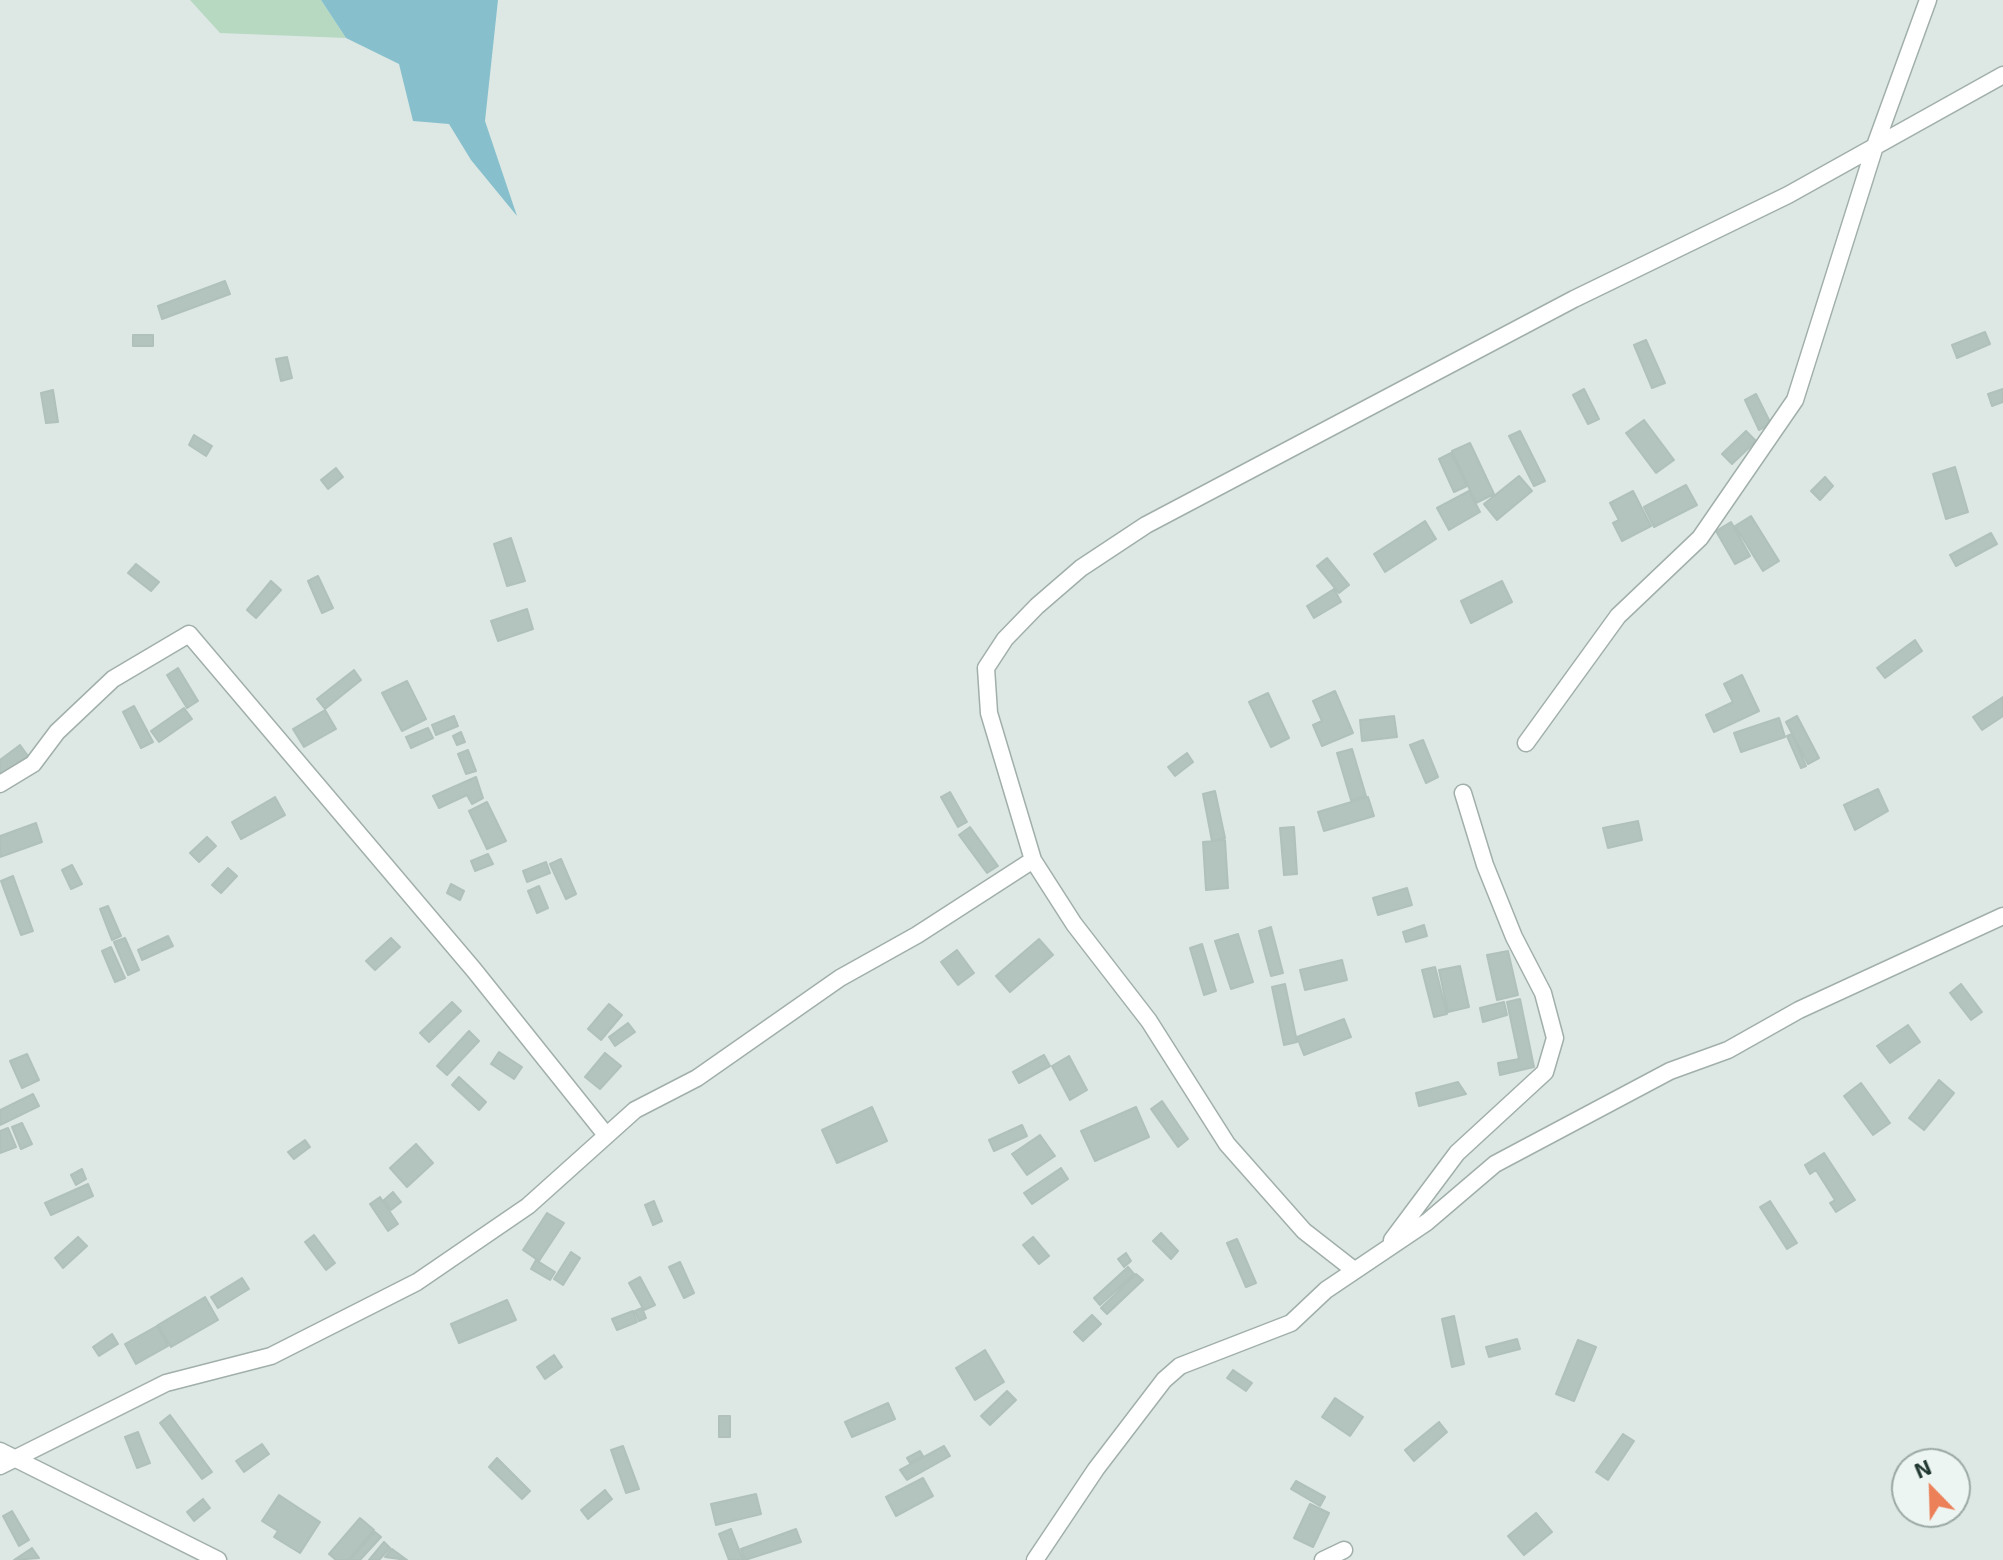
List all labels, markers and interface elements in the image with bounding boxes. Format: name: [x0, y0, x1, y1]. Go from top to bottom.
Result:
north arrow: [1891, 1448, 1971, 1528]
text: N: [1910, 1453, 1935, 1483]

